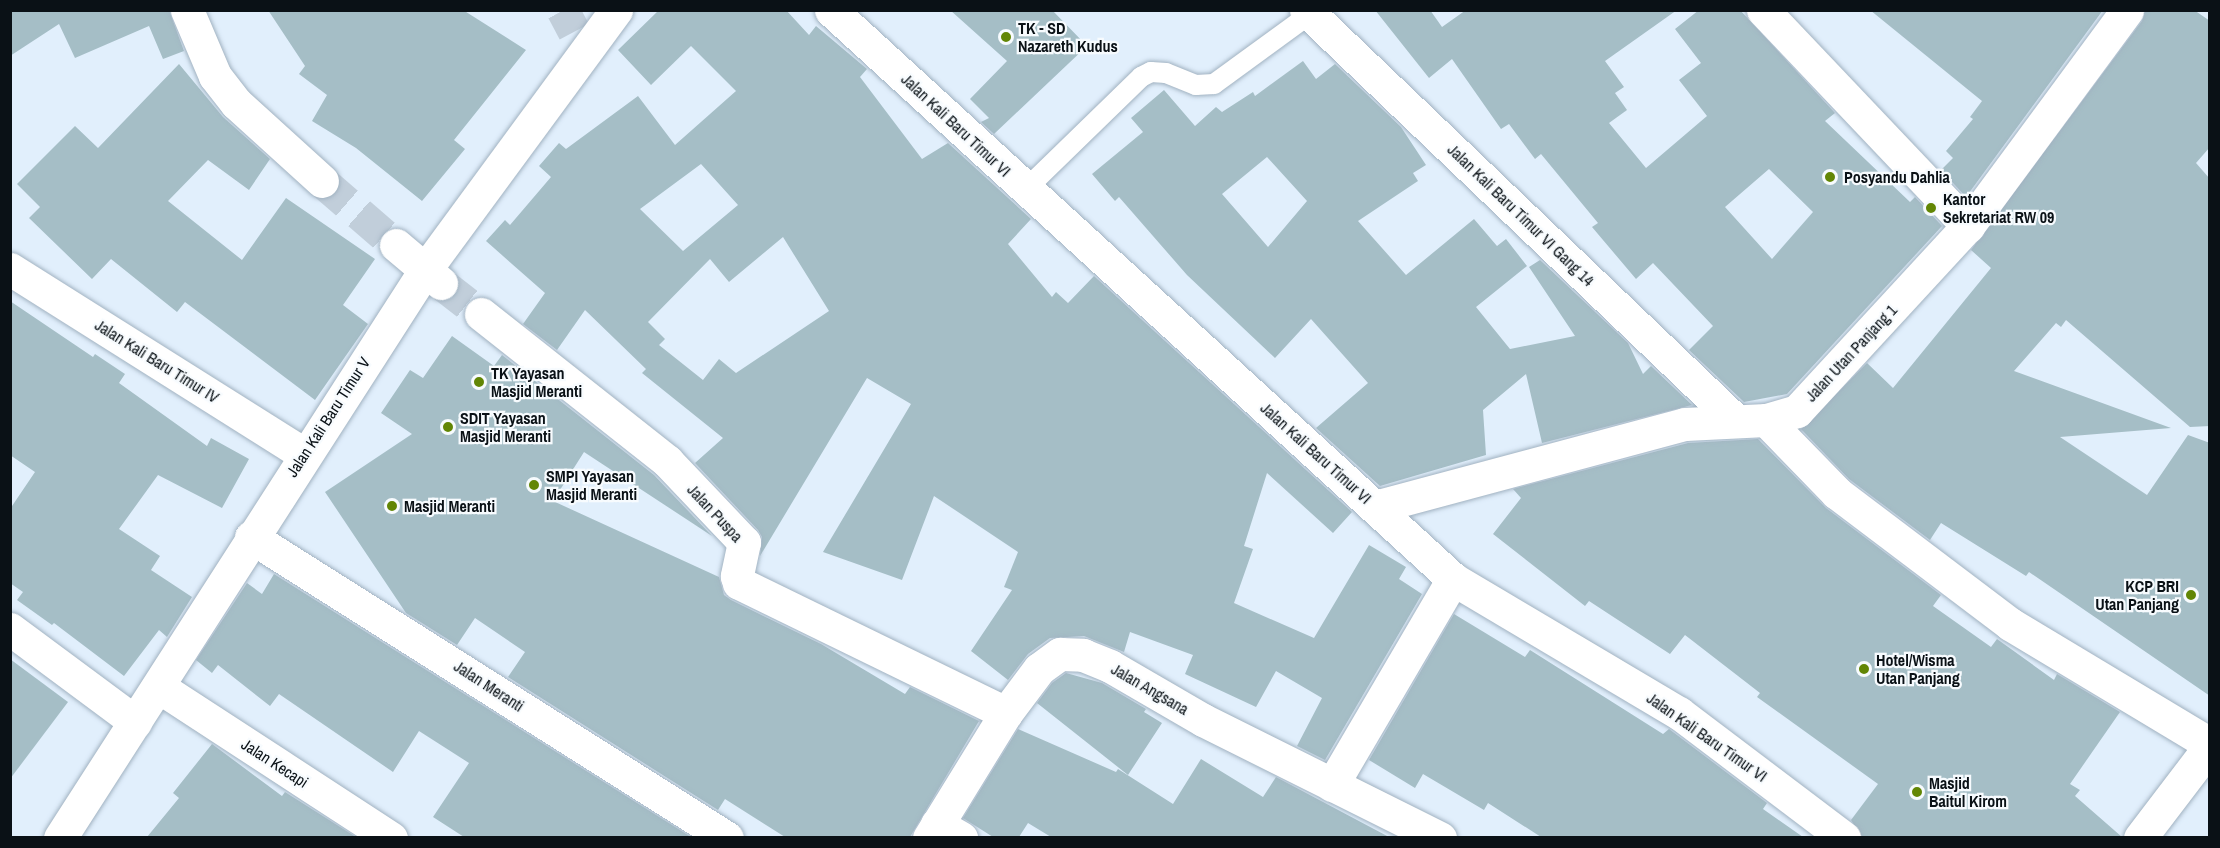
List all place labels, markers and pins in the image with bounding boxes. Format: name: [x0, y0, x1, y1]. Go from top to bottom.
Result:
place label: TK - SD Nazareth Kudus: [1018, 18, 1118, 56]
marker: TK - SD Nazareth Kudus: [999, 30, 1013, 44]
place label: Posyandu Dahlia: [1844, 167, 1950, 187]
marker: Posyandu Dahlia: [1821, 168, 1839, 186]
place label: Kantor Sekretariat RW 09: [1943, 189, 2054, 227]
marker: Kantor Sekretariat RW 09: [1924, 201, 1938, 215]
place label: TK Yayasan Masjid Meranti: [491, 363, 582, 401]
marker: TK Yayasan Masjid Meranti: [472, 375, 486, 389]
place label: SDIT Yayasan Masjid Meranti: [460, 408, 551, 446]
marker: SDIT Yayasan Masjid Meranti: [441, 420, 455, 434]
place label: SMPI Yayasan Masjid Meranti: [546, 466, 637, 504]
marker: SMPI Yayasan Masjid Meranti: [527, 478, 541, 492]
place label: Masjid Meranti: [404, 496, 495, 516]
marker: Masjid Meranti: [385, 499, 399, 513]
place label: KCP BRI Utan Panjang: [2095, 576, 2179, 614]
marker: KCP BRI Utan Panjang: [2184, 588, 2198, 602]
place label: Hotel/Wisma Utan Panjang: [1876, 650, 1960, 688]
marker: Hotel/Wisma Utan Panjang: [1857, 662, 1871, 676]
place label: Masjid Baitul Kirom: [1929, 773, 2007, 811]
marker: Masjid Baitul Kirom: [1910, 785, 1924, 799]

